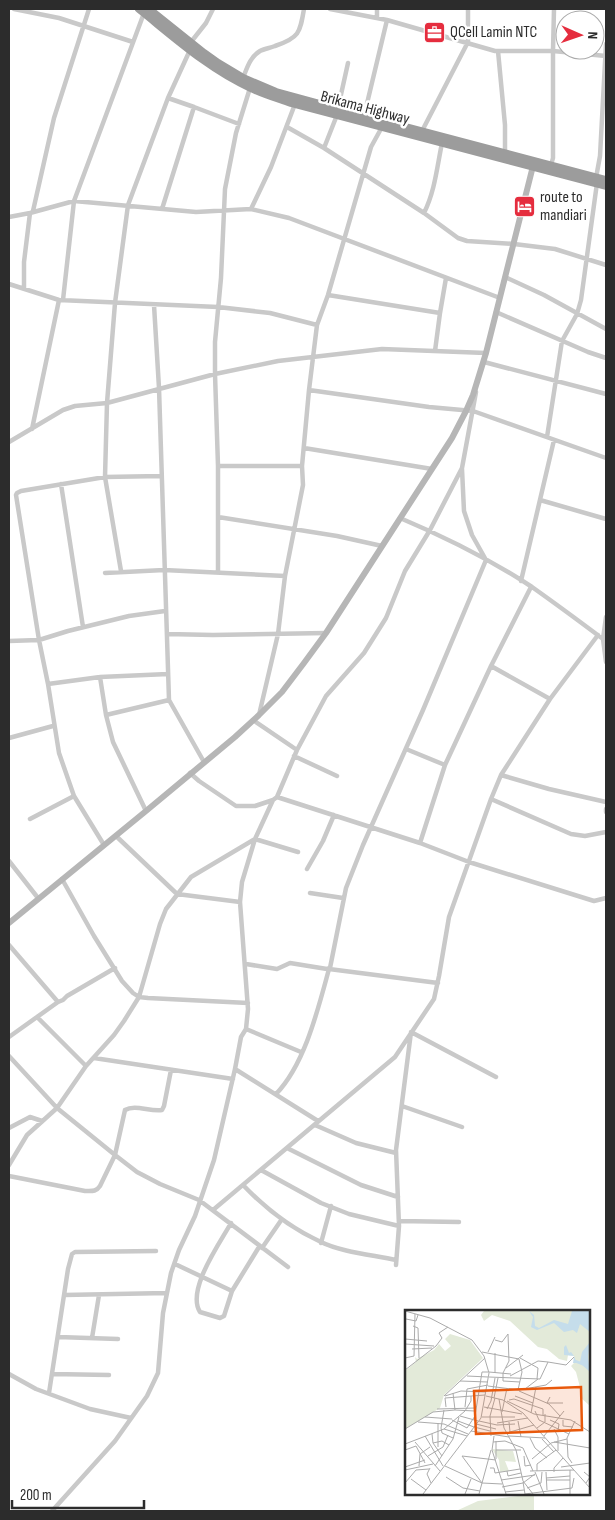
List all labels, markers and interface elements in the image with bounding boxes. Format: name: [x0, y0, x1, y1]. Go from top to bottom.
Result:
north arrow: [555, 10, 605, 60]
office icon: QCell Lamin NTC: [422, 20, 446, 44]
place label: QCell Lamin NTC: [450, 23, 538, 42]
text: N: [584, 31, 601, 39]
street label: Brikama Highway: [318, 87, 412, 129]
place label: route to mandiari: [540, 188, 587, 225]
hotel icon: route to mandiari: [512, 194, 536, 218]
inset map: [405, 1310, 590, 1495]
scale bar: [12, 1478, 145, 1510]
text: 200 m: [20, 1486, 52, 1505]

